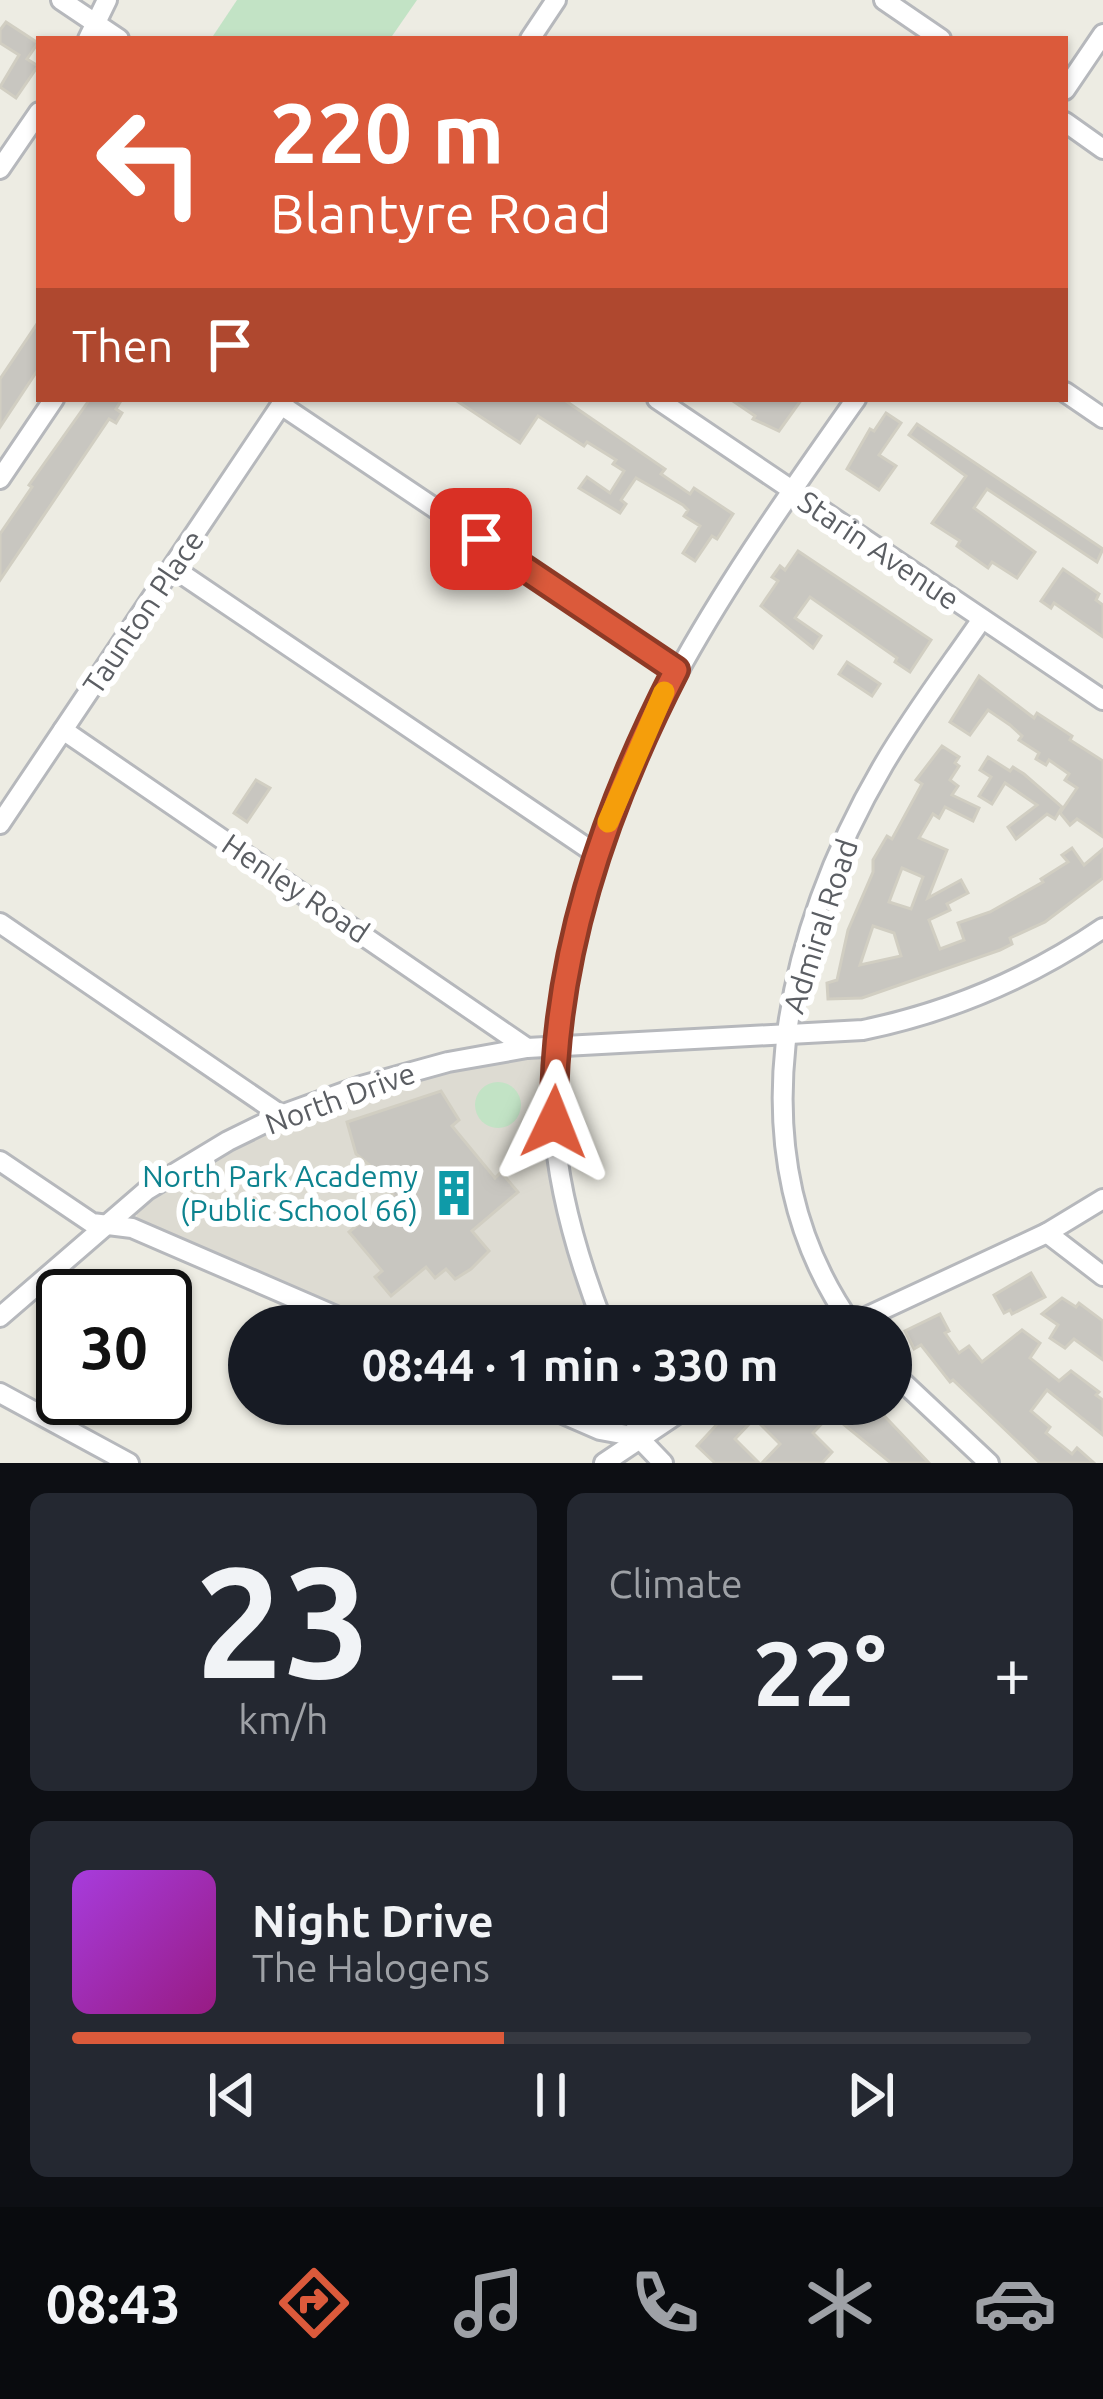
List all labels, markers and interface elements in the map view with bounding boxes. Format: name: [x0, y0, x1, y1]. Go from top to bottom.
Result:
icon: left: [72, 84, 228, 240]
text: 220 m: [270, 85, 504, 179]
text: Blantyre Road: [270, 183, 612, 243]
icon: arrive: [197, 312, 263, 378]
text: Then: [72, 320, 173, 371]
street label: Starin Avenue: [792, 484, 966, 616]
pin: [430, 488, 532, 590]
icon: arrive: [448, 506, 514, 572]
street label: Taunton Place: [76, 524, 210, 700]
street label: Henley Road: [216, 827, 376, 949]
street label: Admiral Road: [776, 835, 864, 1017]
street label: North Drive: [260, 1055, 420, 1141]
position arrow: [491, 1059, 617, 1185]
place label: North Park Academy (Public School 66): [142, 1159, 418, 1227]
building icon: North Park Academy (Public School 66): [429, 1168, 479, 1218]
speed limit sign: 30: [36, 1269, 192, 1425]
text: 08:44 · 1 min · 330 m: [362, 1339, 778, 1390]
text: 23: [195, 1533, 371, 1707]
text: Climate: [609, 1562, 743, 1605]
text: 22°: [753, 1622, 886, 1723]
text: −: [609, 1635, 646, 1709]
text: +: [994, 1635, 1031, 1709]
text: km/h: [238, 1698, 328, 1741]
text: Night Drive: [252, 1895, 494, 1946]
text: The Halogens: [252, 1946, 490, 1989]
icon: previous: [199, 2062, 265, 2128]
icon: pause: [518, 2062, 584, 2128]
icon: next: [838, 2062, 904, 2128]
icon: directions: [272, 2261, 356, 2345]
icon: music: [447, 2261, 531, 2345]
icon: phone: [623, 2261, 707, 2345]
icon: climate: [798, 2261, 882, 2345]
icon: car: [973, 2261, 1057, 2345]
text: 08:43: [46, 2273, 181, 2333]

